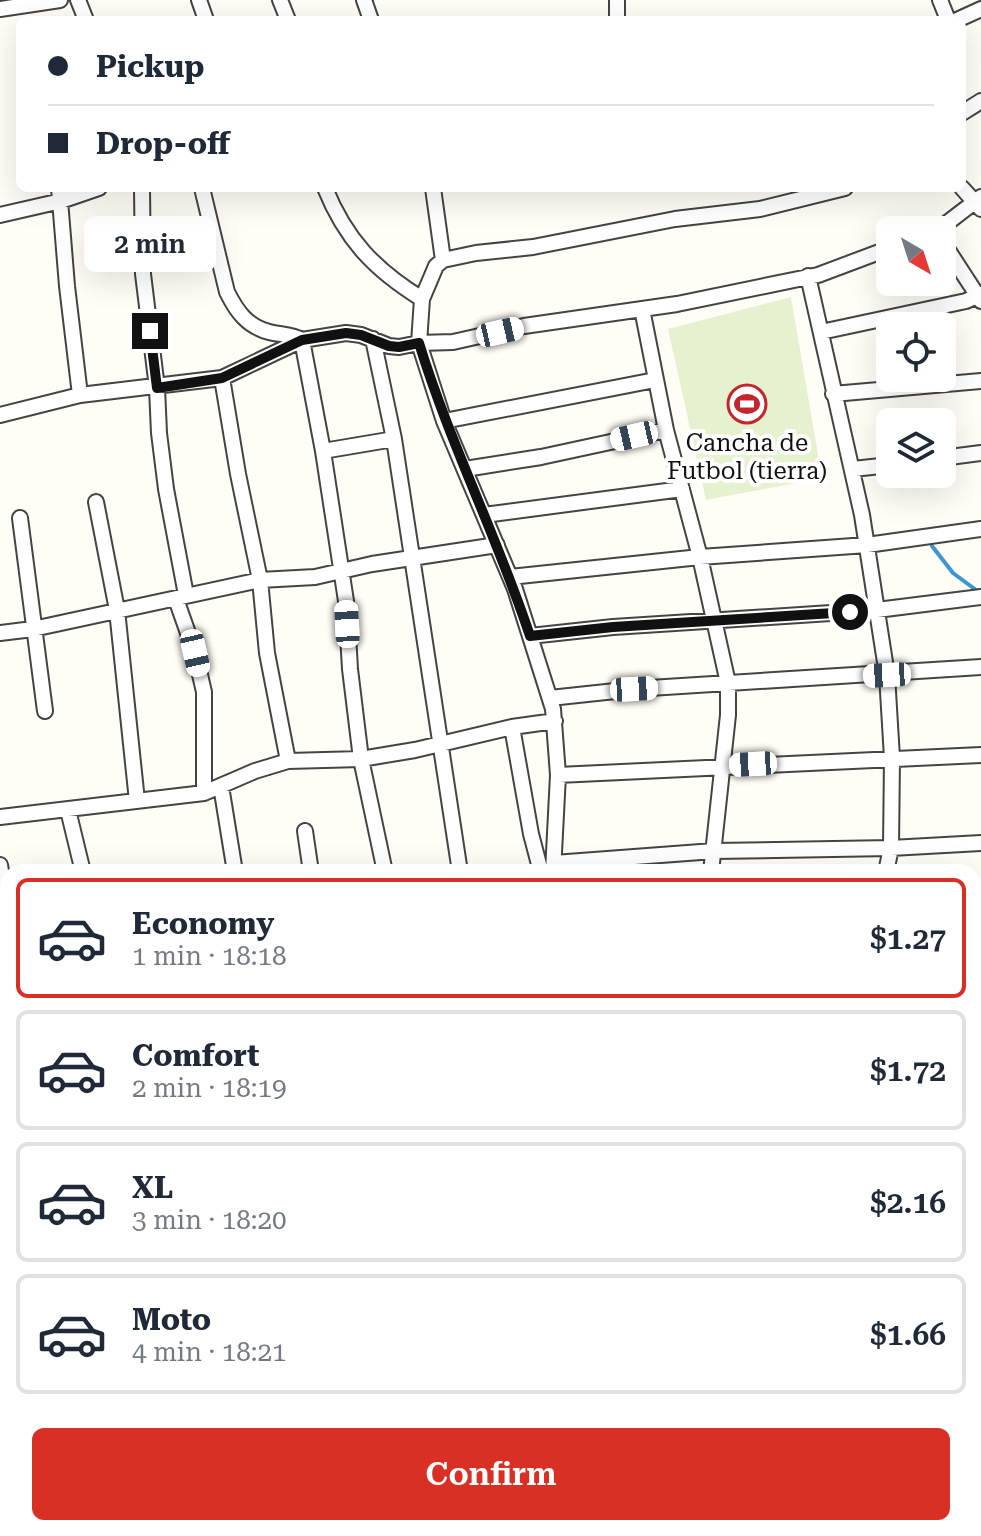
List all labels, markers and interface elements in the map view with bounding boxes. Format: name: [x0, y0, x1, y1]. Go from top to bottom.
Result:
text: Pickup: [96, 49, 204, 84]
text: Drop-off: [96, 126, 230, 161]
callout: 2 min: [84, 215, 216, 271]
north arrow: [876, 216, 956, 296]
map controls: [876, 216, 956, 488]
text: 2 min: [114, 229, 186, 259]
button: locate: [876, 312, 956, 392]
route end: [132, 313, 168, 349]
car: [474, 315, 526, 349]
sports icon: Cancha de Futbol (tierra): [726, 383, 768, 425]
button: layers: [876, 408, 956, 488]
car: [608, 419, 660, 453]
place label: Cancha de Futbol (tierra): [667, 429, 827, 485]
route start: [832, 594, 868, 630]
car: [334, 599, 360, 649]
car: [178, 627, 212, 679]
car: [862, 662, 912, 688]
car: [609, 676, 659, 702]
car: [728, 751, 778, 777]
icon: car: [36, 902, 108, 974]
text: Economy: [132, 906, 274, 941]
text: $1.27: [870, 921, 946, 956]
text: 1 min · 18:18: [132, 941, 287, 971]
icon: car: [36, 1034, 108, 1106]
text: Comfort: [132, 1038, 259, 1073]
text: $1.72: [870, 1053, 946, 1088]
text: 2 min · 18:19: [132, 1073, 287, 1103]
icon: car: [36, 1166, 108, 1238]
text: XL: [132, 1170, 173, 1205]
text: $2.16: [870, 1185, 946, 1220]
text: 3 min · 18:20: [132, 1205, 287, 1235]
icon: car: [36, 1298, 108, 1370]
text: Moto: [132, 1302, 211, 1337]
text: $1.66: [870, 1317, 946, 1352]
text: 4 min · 18:21: [132, 1337, 287, 1367]
button: Confirm: [32, 1428, 950, 1520]

